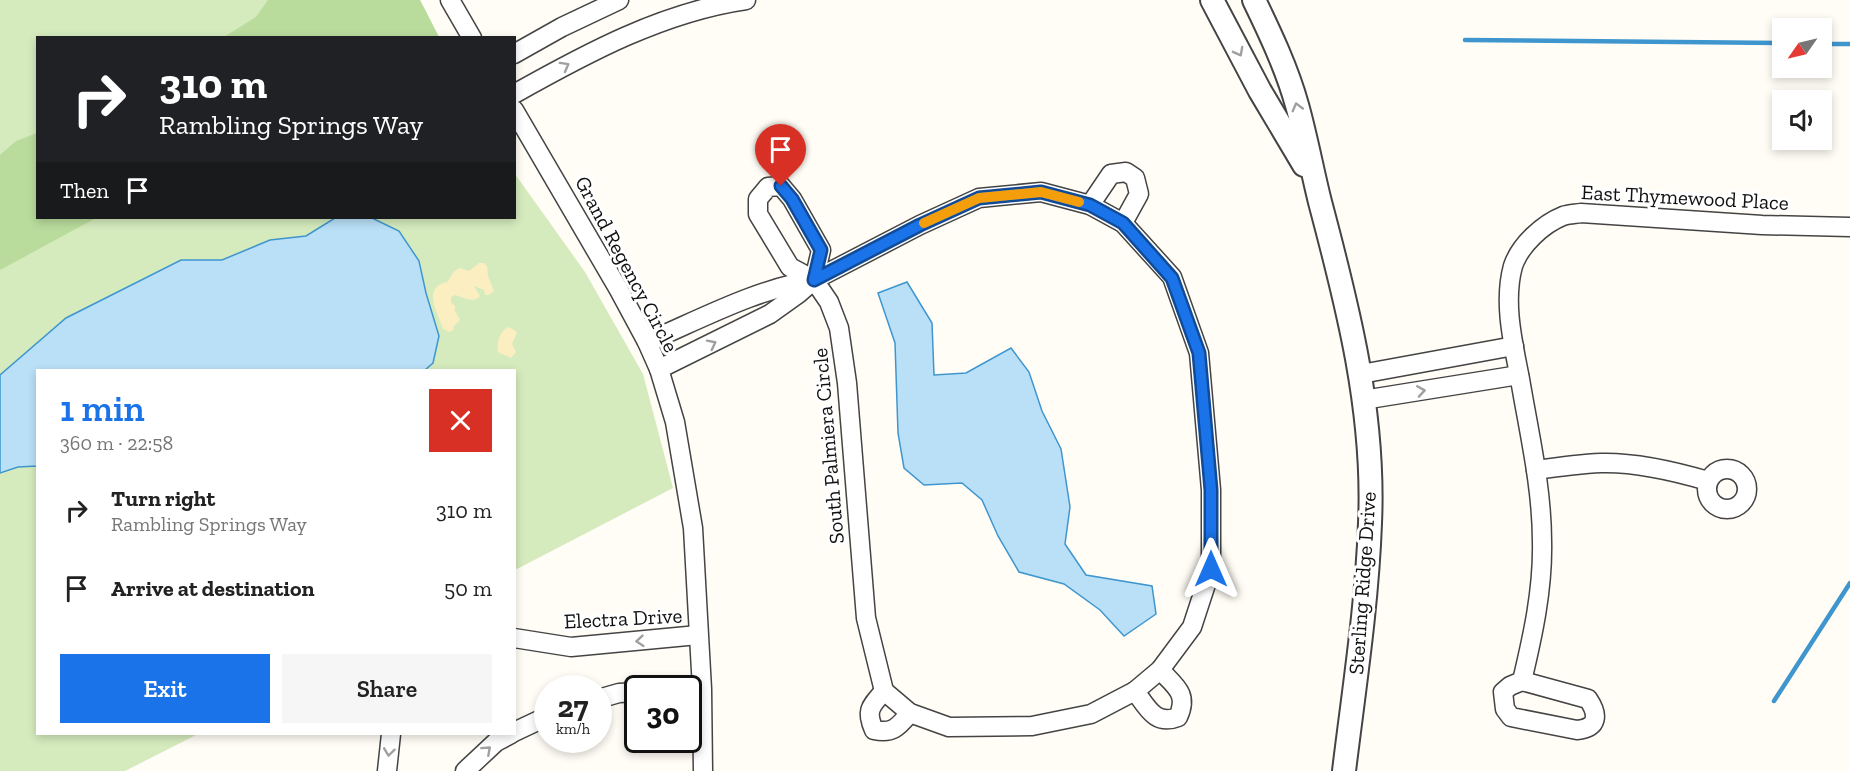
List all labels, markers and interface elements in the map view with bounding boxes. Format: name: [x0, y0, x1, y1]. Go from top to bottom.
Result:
north arrow: [1772, 18, 1832, 78]
map controls: [1772, 18, 1832, 150]
one-way arrow: [1232, 45, 1243, 56]
text: 310 m: [159, 58, 267, 109]
icon: right: [60, 60, 138, 138]
one-way arrow: [559, 61, 570, 73]
button: sound: [1772, 90, 1832, 150]
one-way arrow: [1292, 102, 1304, 113]
text: Rambling Springs Way: [159, 109, 423, 141]
pin: [755, 124, 806, 186]
icon: arrive: [764, 133, 797, 166]
street label: Grand Regency Circle: [570, 172, 684, 356]
icon: arrive: [121, 174, 154, 207]
text: Then: [60, 177, 109, 204]
street label: East Thymewood Place: [1581, 179, 1790, 215]
one-way arrow: [705, 340, 716, 351]
street label: South Palmiera Circle: [807, 347, 849, 545]
one-way arrow: [1416, 385, 1426, 397]
text: 1 min: [60, 387, 145, 430]
button: close: [429, 389, 492, 452]
text: 360 m · 22:58: [60, 431, 173, 455]
text: Turn right: [111, 485, 215, 512]
street label: Sterling Ridge Drive: [1343, 491, 1381, 675]
icon: right: [60, 494, 93, 527]
text: 310 m: [436, 497, 492, 524]
text: Rambling Springs Way: [111, 512, 307, 536]
position arrow: [1179, 537, 1243, 601]
icon: arrive: [60, 572, 93, 605]
text: Arrive at destination: [111, 575, 314, 602]
text: 50 m: [444, 575, 492, 602]
street label: Electra Drive: [563, 602, 683, 634]
one-way arrow: [636, 634, 645, 647]
button: Exit: [60, 654, 270, 723]
button: Share: [282, 654, 492, 723]
speed limit sign: 30: [624, 675, 702, 753]
text: 27: [558, 689, 588, 725]
text: km/h: [556, 720, 590, 738]
one-way arrow: [480, 746, 491, 757]
one-way arrow: [383, 748, 396, 757]

